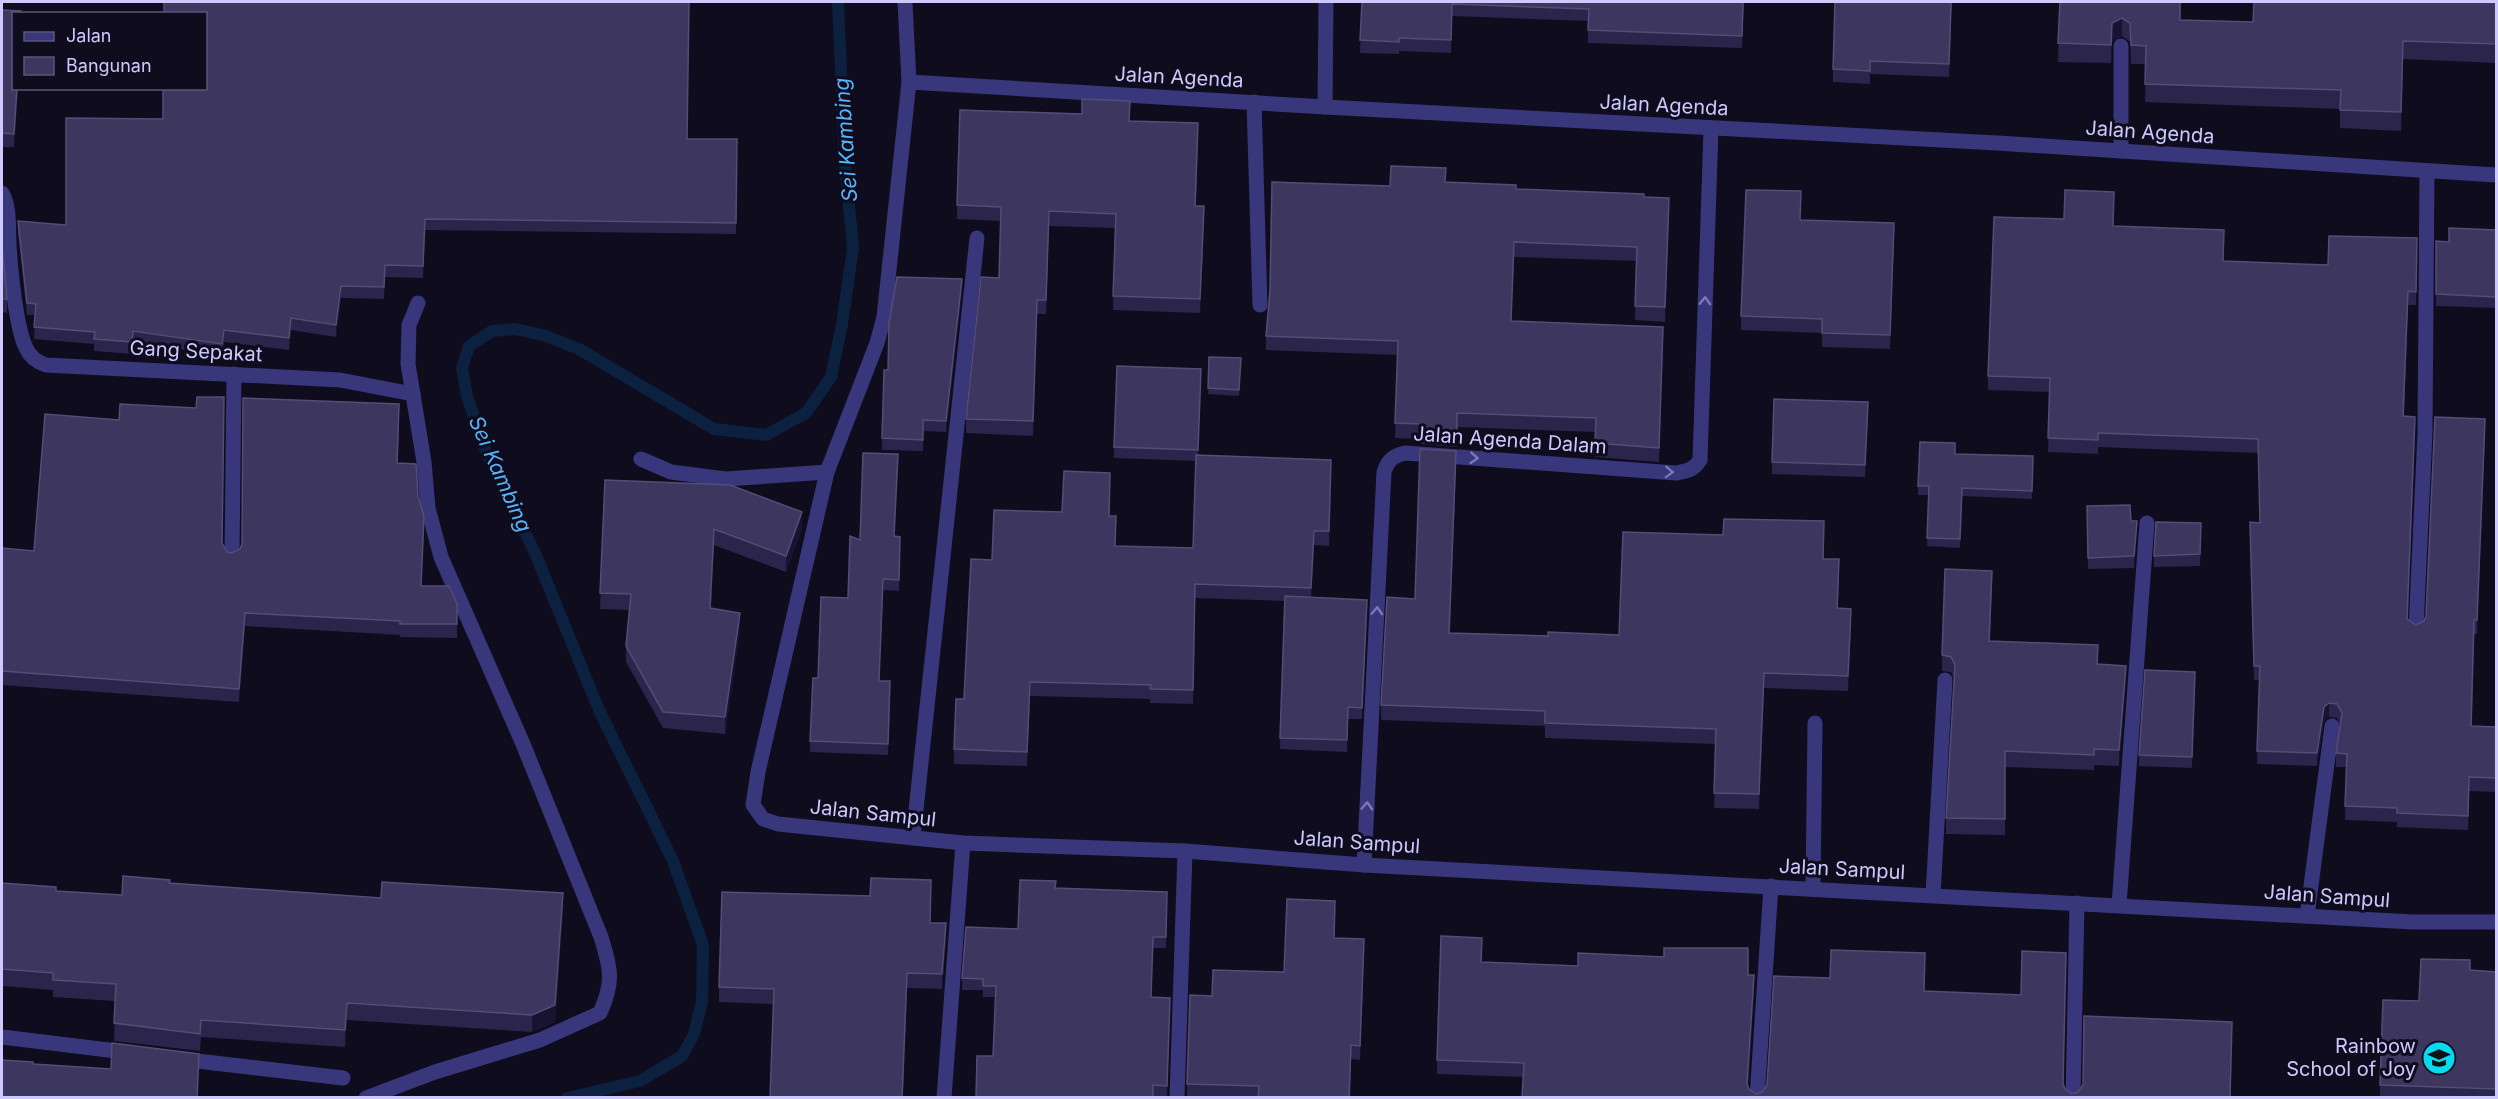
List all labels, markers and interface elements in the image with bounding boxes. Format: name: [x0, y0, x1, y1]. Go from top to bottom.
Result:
legend: [12, 12, 207, 90]
text: Jalan: [66, 25, 111, 46]
text: Bangunan: [66, 55, 152, 76]
street label: Jalan Agenda: [1114, 62, 1244, 92]
water label: Sei Kambing: [829, 77, 862, 203]
street label: Jalan Agenda: [1599, 90, 1729, 120]
street label: Jalan Agenda: [2085, 116, 2215, 148]
one-way arrow: [1699, 296, 1711, 305]
street label: Gang Sepakat: [129, 336, 263, 366]
water label: Sei Kambing: [464, 412, 537, 536]
street label: Jalan Agenda Dalam: [1412, 421, 1608, 459]
one-way arrow: [1470, 452, 1479, 465]
one-way arrow: [1664, 466, 1673, 478]
one-way arrow: [1370, 607, 1383, 616]
street label: Jalan Sampul: [809, 794, 937, 832]
one-way arrow: [1360, 802, 1373, 811]
street label: Jalan Sampul: [1293, 826, 1421, 858]
street label: Jalan Sampul: [1778, 854, 1906, 884]
street label: Jalan Sampul: [2263, 880, 2391, 912]
place label: Rainbow School of Joy: [2286, 1034, 2416, 1081]
school or university icon: Rainbow School of Joy: [2421, 1040, 2457, 1076]

